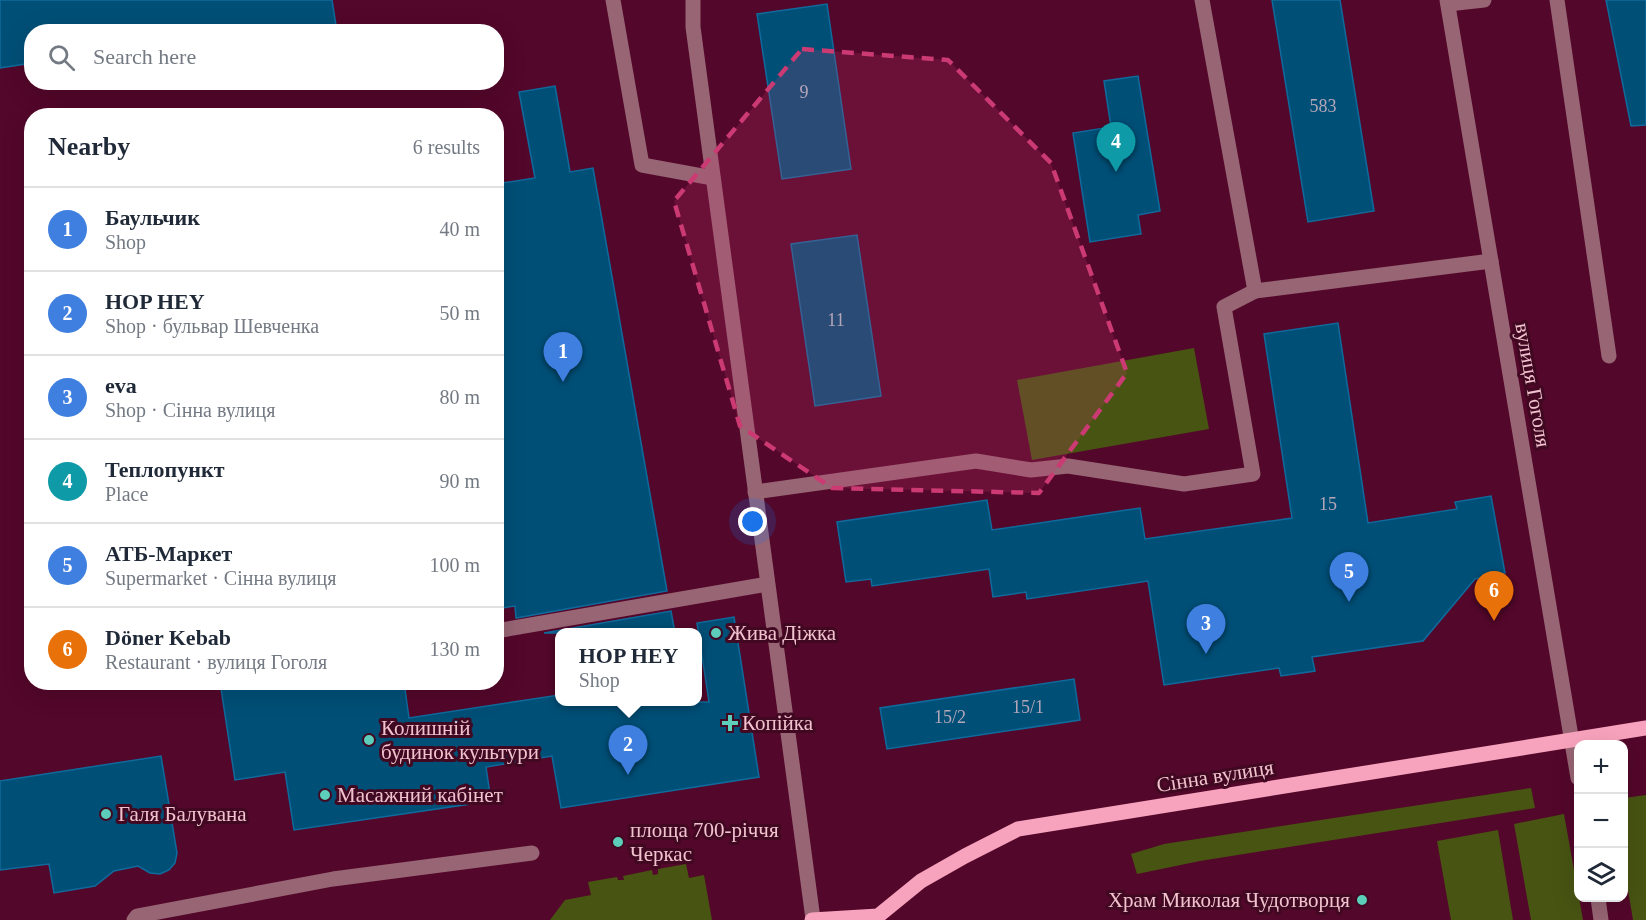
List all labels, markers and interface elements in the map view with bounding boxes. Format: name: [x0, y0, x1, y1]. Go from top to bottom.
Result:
search box: [24, 24, 504, 90]
icon: search: [45, 41, 78, 74]
text: Search here: [93, 44, 196, 69]
house number: 9: [800, 82, 809, 102]
house number: 583: [1310, 96, 1337, 116]
pin: 4: [1096, 122, 1136, 172]
text: Nearby: [48, 132, 130, 161]
text: 6 results: [413, 136, 480, 158]
text: Баульчик: [105, 205, 200, 230]
text: 1: [63, 218, 73, 240]
text: 40 m: [439, 218, 480, 240]
text: Shop: [105, 231, 146, 253]
text: HOP HEY: [105, 289, 205, 314]
text: 2: [63, 302, 73, 324]
text: 50 m: [439, 302, 480, 324]
house number: 11: [827, 310, 845, 330]
text: Shop · бульвар Шевченка: [105, 315, 319, 337]
street label: вулиця Гоголя: [1510, 321, 1556, 449]
pin: 1: [544, 332, 582, 382]
text: eva: [105, 373, 137, 398]
text: 3: [63, 386, 73, 408]
text: 80 m: [439, 386, 480, 408]
text: Shop · Сінна вулиця: [105, 399, 275, 421]
text: Теплопункт: [105, 457, 224, 482]
text: 4: [63, 470, 73, 492]
text: 90 m: [439, 470, 480, 492]
text: Place: [105, 483, 148, 505]
house number: 15: [1319, 494, 1337, 514]
your location: [738, 507, 767, 536]
text: АТБ-Маркет: [105, 541, 232, 566]
pin: 5: [1330, 552, 1368, 602]
text: 5: [63, 554, 73, 576]
text: 100 m: [429, 554, 480, 576]
text: Supermarket · Сінна вулиця: [105, 567, 337, 589]
pin: 6: [1474, 572, 1514, 621]
pin: 3: [1186, 604, 1226, 654]
place label: Жива Діжка: [728, 621, 837, 645]
text: Döner Kebab: [105, 625, 231, 650]
marker: Жива Діжка: [709, 626, 723, 640]
popup: [555, 628, 702, 706]
text: 6: [63, 638, 73, 660]
text: 130 m: [429, 638, 480, 660]
text: HOP HEY: [579, 643, 678, 668]
text: Restaurant · вулиця Гоголя: [105, 651, 327, 673]
text: Shop: [579, 669, 620, 691]
house number: 15/1: [1012, 697, 1044, 717]
house number: 15/2: [934, 707, 966, 727]
place label: Копійка: [742, 711, 814, 735]
place label: Колишній будинок культури: [381, 716, 539, 764]
marker: Копійка: [723, 716, 737, 730]
pin: 2: [608, 726, 648, 775]
marker: Колишній будинок культури: [362, 733, 376, 747]
map controls: [1574, 740, 1628, 902]
button: +: [1574, 740, 1628, 794]
street label: Сінна вулиця: [1155, 755, 1276, 797]
place label: Масажний кабінет: [337, 783, 503, 807]
marker: Масажний кабінет: [318, 788, 332, 802]
button: −: [1574, 794, 1628, 848]
place label: Галя Балувана: [118, 802, 247, 826]
marker: Галя Балувана: [99, 807, 113, 821]
place label: площа 700-річчя Черкас: [630, 818, 779, 866]
marker: площа 700-річчя Черкас: [611, 835, 625, 849]
button: layers: [1574, 848, 1628, 902]
place label: Храм Миколая Чудотворця: [1108, 888, 1350, 912]
marker: Храм Миколая Чудотворця: [1355, 893, 1369, 907]

